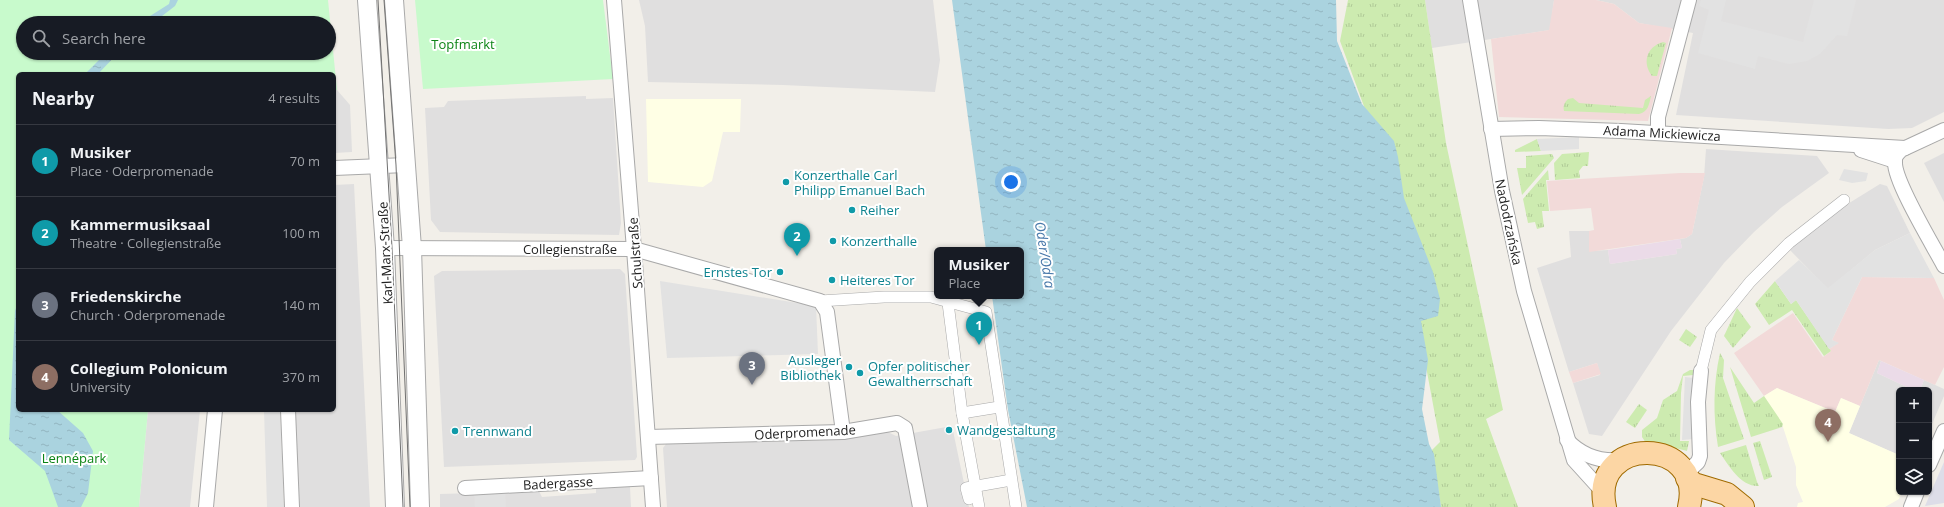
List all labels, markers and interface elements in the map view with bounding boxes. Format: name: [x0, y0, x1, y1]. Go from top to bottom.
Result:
search box: [16, 16, 336, 60]
icon: search: [30, 27, 52, 49]
text: Search here: [62, 28, 146, 48]
park label: Topfmarkt: [431, 35, 495, 53]
text: Nearby: [32, 87, 94, 110]
text: 4 results: [268, 89, 320, 107]
street label: Adama Mickiewicza: [1603, 121, 1721, 145]
text: Musiker: [70, 142, 131, 162]
text: 1: [41, 152, 49, 170]
text: 70 m: [290, 152, 320, 170]
text: Place · Oderpromenade: [70, 162, 214, 180]
place label: Konzerthalle Carl Philipp Emanuel Bach: [794, 166, 925, 199]
your location: [1001, 172, 1021, 192]
marker: Konzerthalle Carl Philipp Emanuel Bach: [781, 177, 791, 187]
street label: Nadodrzańska: [1491, 177, 1527, 267]
street label: Karl-Marx-Straße: [373, 201, 397, 305]
place label: Reiher: [860, 201, 900, 219]
marker: Reiher: [847, 205, 857, 215]
text: Kammermusiksaal: [70, 214, 210, 234]
street label: Schulstraße: [624, 217, 646, 289]
water label: Oder/Odra: [1031, 220, 1060, 290]
pin: 2: [784, 223, 810, 256]
text: 2: [41, 224, 49, 242]
text: 100 m: [282, 224, 320, 242]
place label: Konzerthalle: [841, 232, 917, 250]
text: Theatre · Collegienstraße: [70, 234, 221, 252]
marker: Konzerthalle: [828, 236, 838, 246]
street label: Collegienstraße: [523, 240, 617, 258]
popup: [934, 247, 1024, 299]
text: Musiker: [948, 254, 1010, 274]
place label: Ernstes Tor: [703, 263, 773, 281]
marker: Ernstes Tor: [775, 267, 785, 277]
place label: Heiteres Tor: [840, 271, 915, 289]
text: Place: [948, 274, 980, 292]
marker: Heiteres Tor: [827, 275, 837, 285]
text: Friedenskirche: [70, 286, 181, 306]
text: 3: [41, 296, 49, 314]
text: 140 m: [282, 296, 320, 314]
text: Church · Oderpromenade: [70, 306, 225, 324]
pin: 1: [966, 312, 992, 345]
place label: Ausleger Bibliothek: [780, 351, 842, 384]
pin: 3: [739, 352, 765, 385]
place label: Opfer politischer Gewaltherrschaft: [868, 357, 973, 390]
text: Collegium Polonicum: [70, 358, 228, 378]
marker: Ausleger Bibliothek: [844, 362, 854, 372]
text: 4: [41, 368, 49, 386]
text: 370 m: [282, 368, 320, 386]
marker: Opfer politischer Gewaltherrschaft: [855, 368, 865, 378]
text: University: [70, 378, 130, 396]
map controls: [1896, 387, 1932, 495]
button: +: [1896, 387, 1932, 423]
pin: 4: [1815, 409, 1841, 442]
street label: Oderpromenade: [754, 420, 856, 444]
place label: Wandgestaltung: [957, 421, 1055, 439]
place label: Trennwand: [463, 422, 532, 440]
button: −: [1896, 423, 1932, 459]
marker: Wandgestaltung: [944, 425, 954, 435]
marker: Trennwand: [450, 426, 460, 436]
park label: Lennépark: [42, 449, 106, 467]
button: layers: [1896, 459, 1932, 495]
street label: Badergasse: [522, 472, 594, 494]

